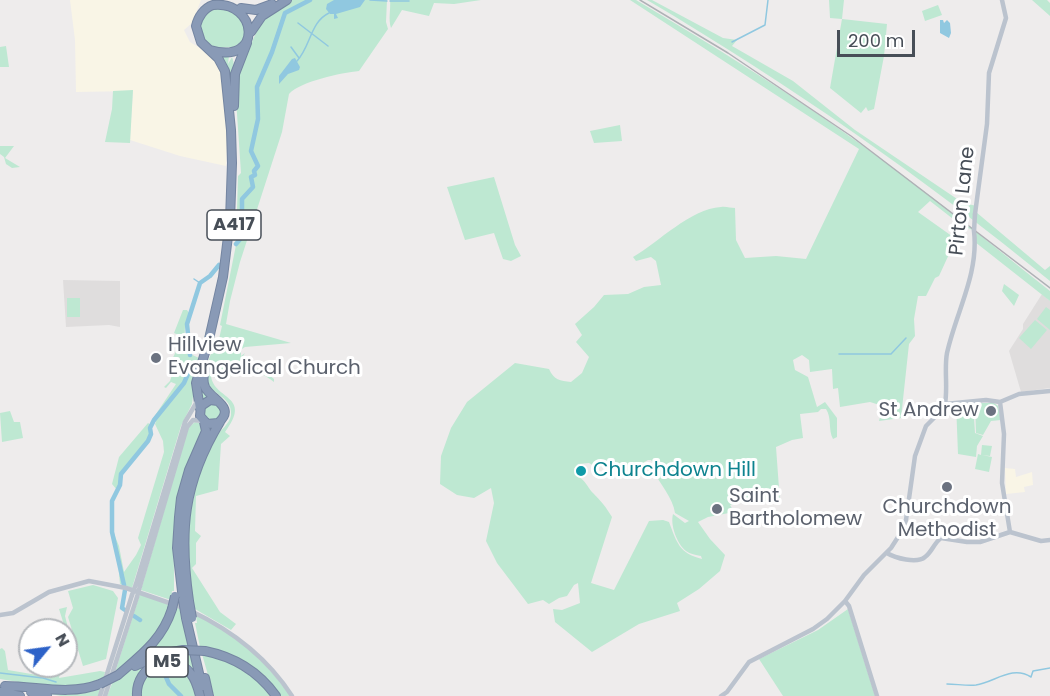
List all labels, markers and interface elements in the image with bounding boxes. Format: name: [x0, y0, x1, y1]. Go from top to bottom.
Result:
scale bar: [840, 18, 918, 56]
text: 200 m: [848, 28, 904, 53]
street label: Pirton Lane: [945, 145, 981, 257]
road number: A417: [207, 210, 261, 240]
place label: Hillview Evangelical Church: [168, 334, 361, 381]
marker: Hillview Evangelical Church: [149, 351, 163, 365]
place label: St Andrew: [879, 399, 979, 423]
marker: St Andrew: [984, 404, 998, 418]
place label: Churchdown Hill: [593, 459, 756, 483]
marker: Churchdown Hill: [574, 464, 588, 478]
marker: Churchdown Methodist: [940, 480, 954, 494]
place label: Saint Bartholomew: [729, 485, 862, 532]
place label: Churchdown Methodist: [883, 496, 1011, 543]
marker: Saint Bartholomew: [710, 502, 724, 516]
north arrow: [18, 618, 78, 678]
text: N: [49, 629, 75, 651]
road number: M5: [146, 647, 188, 677]

